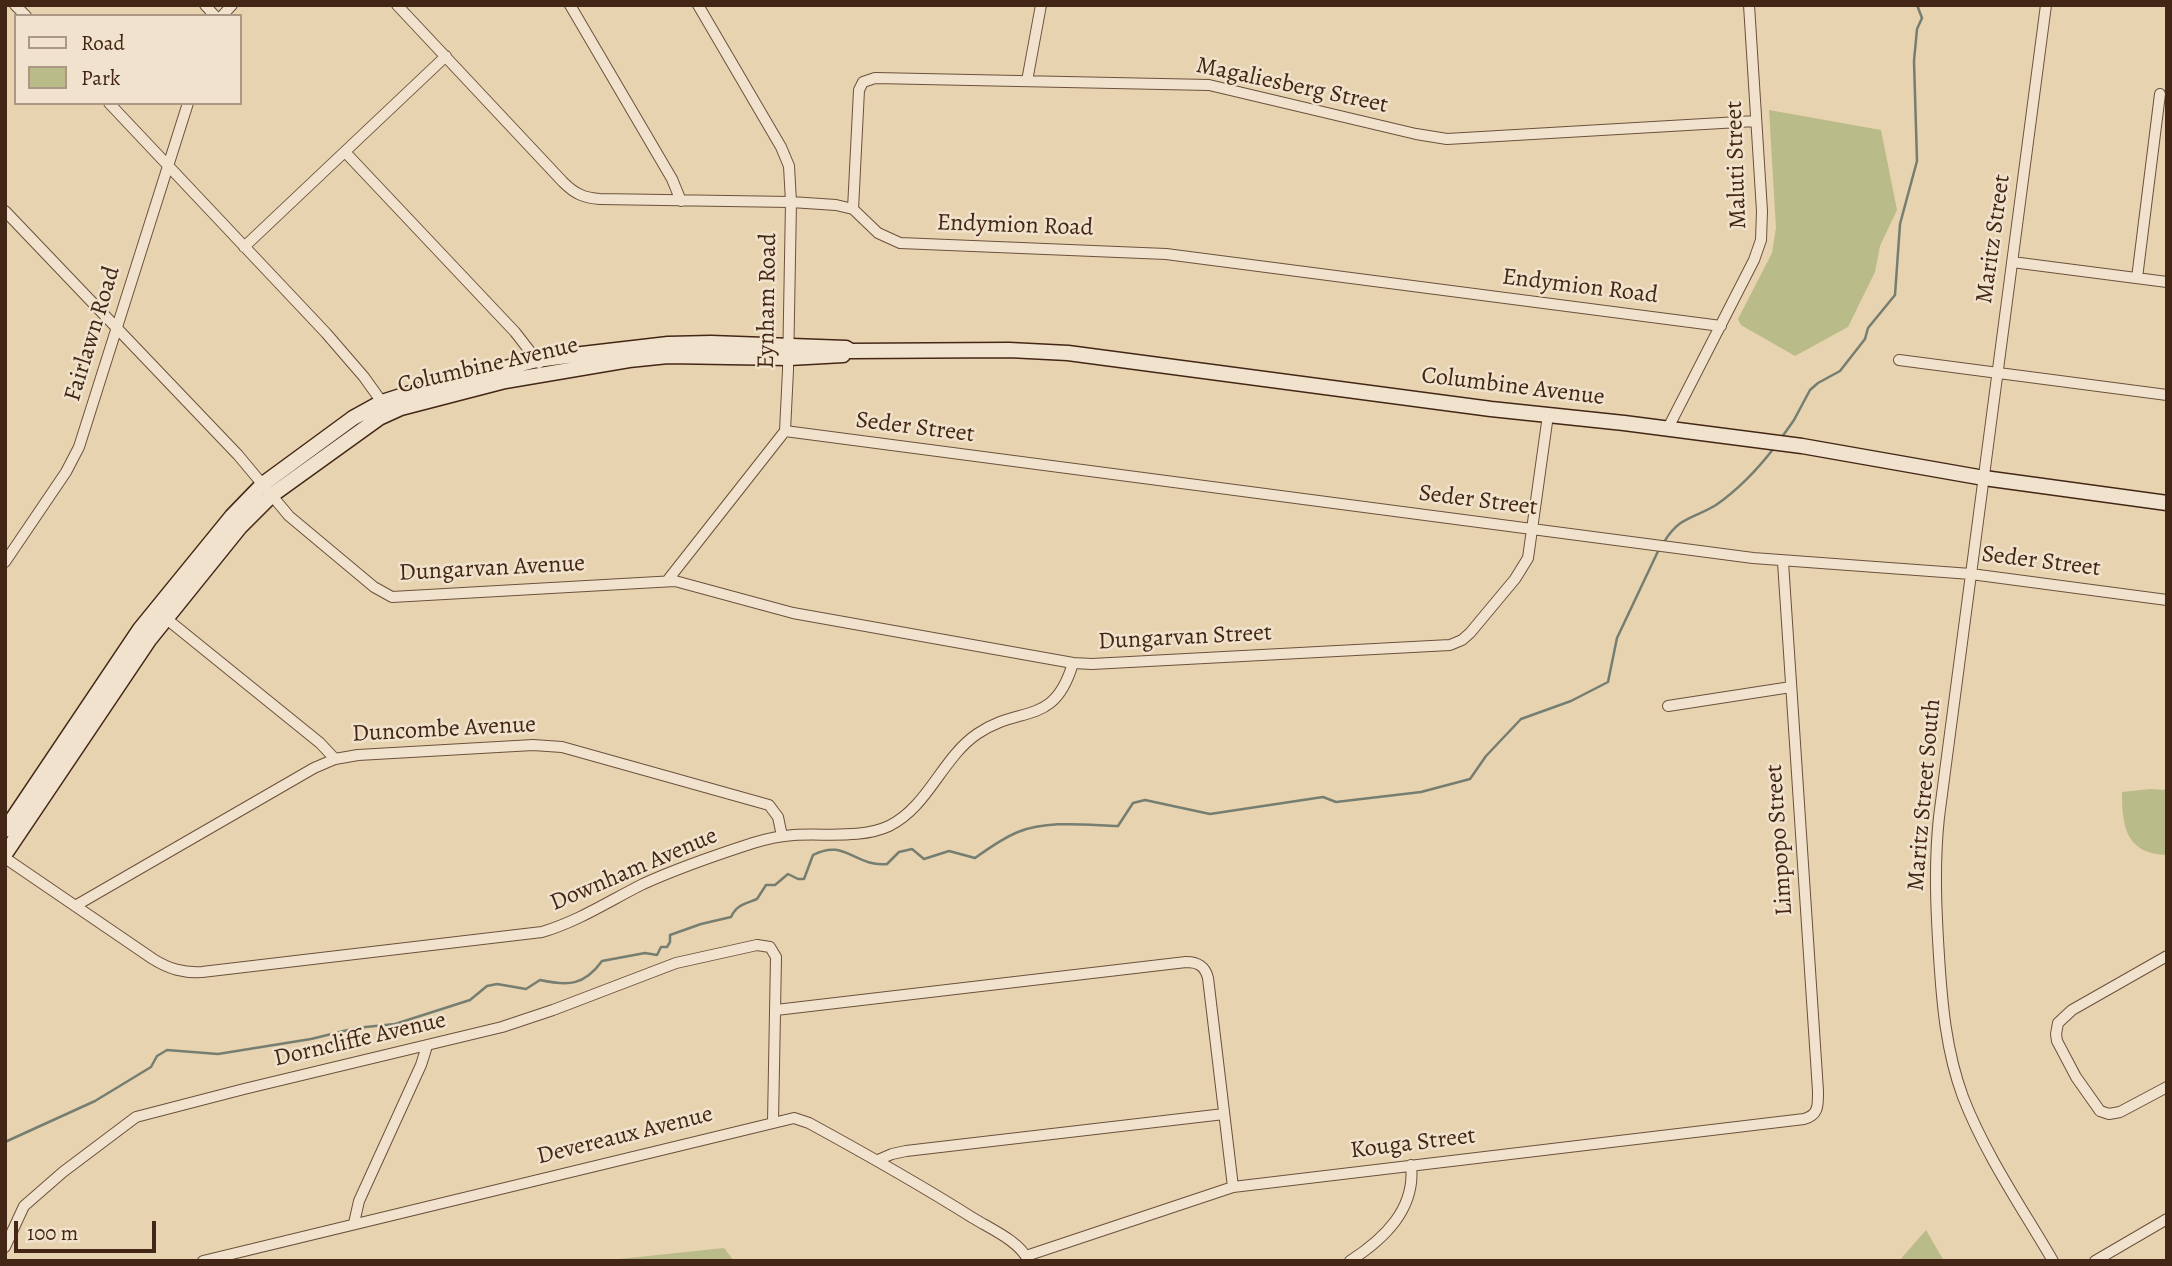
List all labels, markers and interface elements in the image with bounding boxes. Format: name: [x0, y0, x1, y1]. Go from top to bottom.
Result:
legend: [14, 14, 242, 105]
text: Road: [81, 29, 125, 57]
street label: Magaliesberg Street: [1194, 52, 1390, 120]
text: Park: [81, 64, 120, 92]
street label: Maluti Street: [1720, 100, 1754, 230]
street label: Maritz Street: [1971, 173, 2017, 305]
street label: Endymion Road: [936, 209, 1094, 243]
street label: Eynham Road: [752, 233, 784, 369]
street label: Fairlawn Road: [59, 263, 127, 405]
street label: Endymion Road: [1500, 263, 1660, 311]
street label: Columbine Avenue: [395, 331, 581, 401]
street label: Columbine Avenue: [1420, 361, 1606, 413]
street label: Seder Street: [854, 406, 976, 450]
street label: Seder Street: [1417, 479, 1539, 523]
street label: Seder Street: [1980, 540, 2102, 584]
street label: Dungarvan Avenue: [398, 550, 586, 588]
street label: Dungarvan Street: [1097, 619, 1273, 657]
street label: Maritz Street South: [1902, 698, 1948, 892]
street label: Duncombe Avenue: [351, 711, 537, 749]
street label: Limpopo Street: [1760, 763, 1800, 917]
street label: Downham Avenue: [546, 822, 722, 918]
street label: Dorncliffe Avenue: [271, 1006, 449, 1074]
street label: Devereaux Avenue: [534, 1100, 716, 1172]
street label: Kouga Street: [1349, 1122, 1477, 1166]
scale bar: [18, 1206, 159, 1250]
text: 100 m: [27, 1219, 78, 1247]

